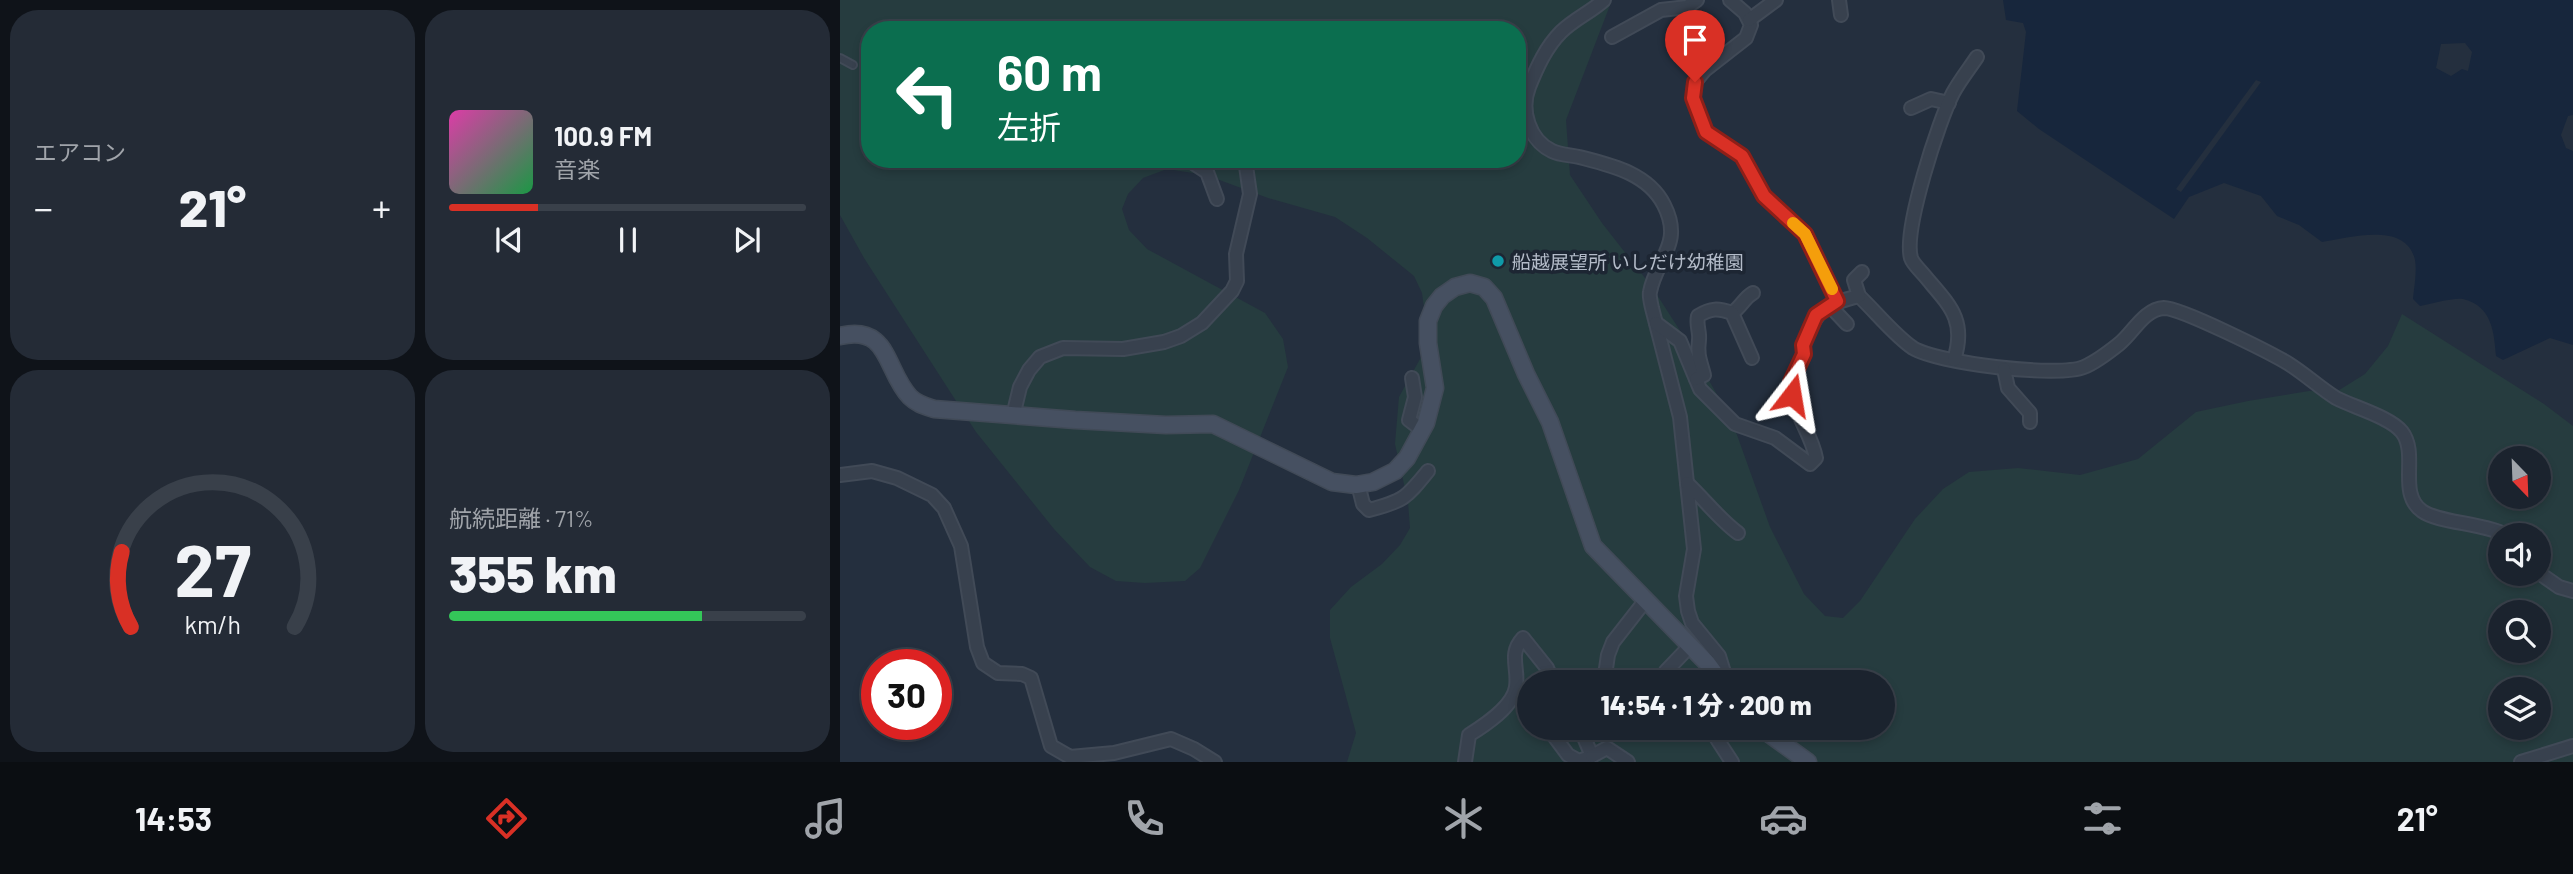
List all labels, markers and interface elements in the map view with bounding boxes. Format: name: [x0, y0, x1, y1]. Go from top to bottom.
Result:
pin: [1665, 10, 1725, 82]
icon: arrive: [1676, 21, 1714, 59]
text: 60 m: [997, 42, 1102, 101]
icon: left: [882, 49, 973, 140]
text: 左折: [997, 107, 1061, 145]
text: 100.9 FM: [554, 120, 652, 151]
text: エアコン: [34, 138, 126, 166]
text: 音楽: [554, 155, 600, 183]
text: 21°: [179, 175, 246, 237]
text: −: [34, 184, 53, 230]
text: +: [372, 184, 391, 230]
icon: previous: [490, 221, 528, 259]
icon: pause: [609, 221, 647, 259]
icon: next: [728, 221, 766, 259]
place label: 船越展望所 いしだけ幼稚園: [1512, 250, 1744, 273]
marker: 船越展望所 いしだけ幼稚園: [1490, 253, 1506, 269]
position arrow: [1755, 358, 1829, 432]
north arrow: [2488, 446, 2552, 509]
map controls: [2488, 446, 2551, 740]
text: 航続距離 · 71%: [449, 504, 594, 532]
button: sound: [2488, 523, 2551, 586]
text: 27: [174, 524, 251, 612]
text: 355 km: [449, 541, 617, 603]
button: search: [2488, 600, 2551, 663]
text: km/h: [184, 609, 241, 639]
speed limit sign: 30: [861, 649, 952, 740]
button: layers: [2488, 677, 2551, 740]
text: 14:54 · 1 分 · 200 m: [1600, 689, 1812, 720]
icon: directions: [482, 794, 531, 843]
icon: music: [801, 794, 850, 843]
icon: phone: [1120, 794, 1169, 843]
icon: climate: [1439, 794, 1488, 843]
icon: car: [1759, 794, 1808, 843]
icon: filters: [2078, 794, 2127, 843]
text: 14:53: [135, 799, 212, 837]
text: 21°: [2397, 799, 2438, 837]

